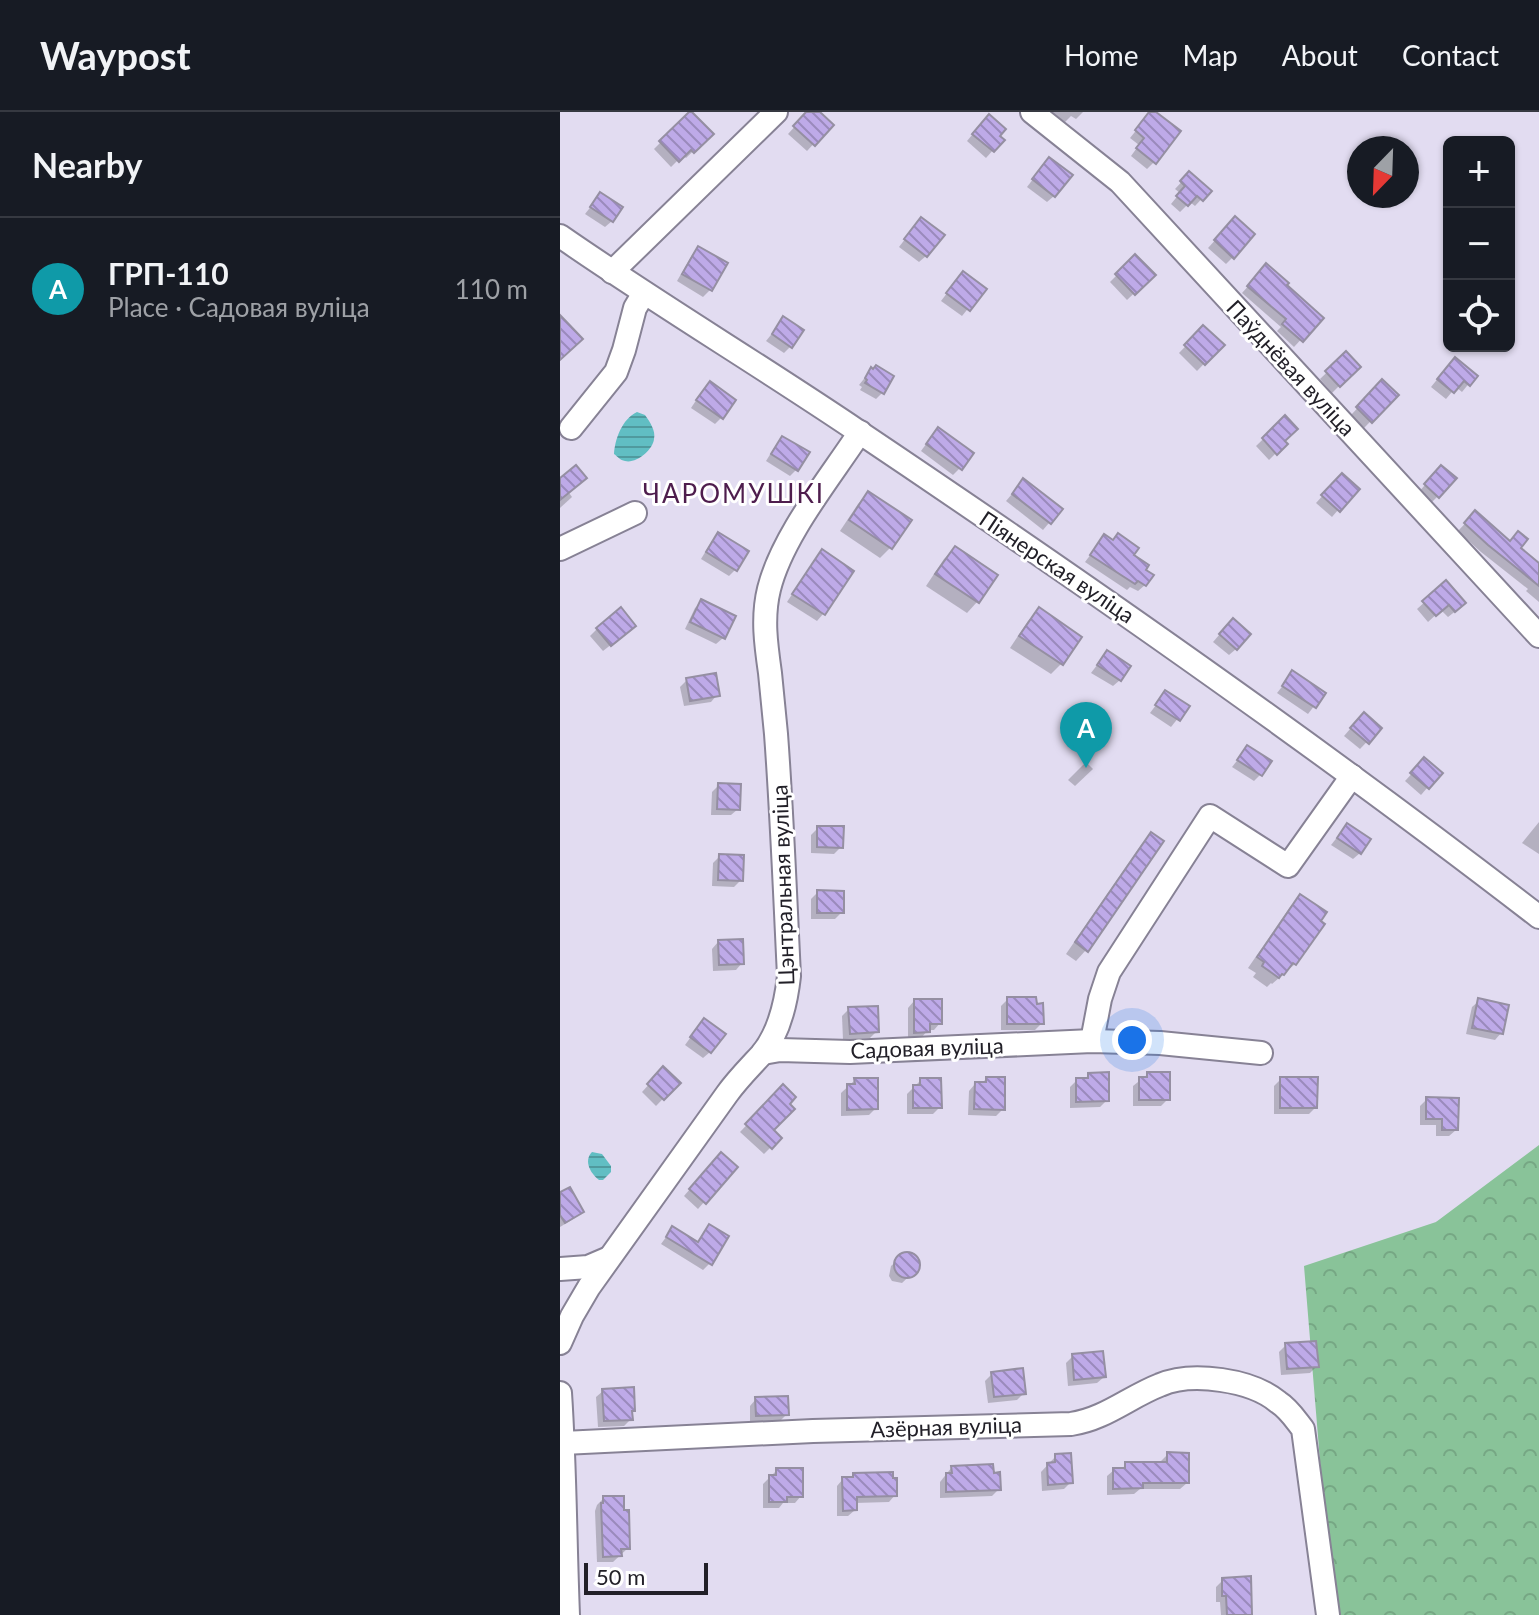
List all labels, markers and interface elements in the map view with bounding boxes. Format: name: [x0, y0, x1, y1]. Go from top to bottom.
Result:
text: Waypost: [40, 32, 191, 78]
text: Home: [1064, 38, 1139, 72]
text: Map: [1183, 38, 1238, 72]
text: About: [1282, 38, 1358, 72]
text: Contact: [1402, 38, 1499, 72]
north arrow: [1347, 136, 1419, 208]
map controls: [1443, 136, 1515, 352]
button: +: [1443, 136, 1515, 208]
text: Nearby: [32, 144, 143, 185]
button: −: [1443, 208, 1515, 280]
text: ГРП-110: [108, 255, 229, 291]
text: A: [49, 273, 67, 305]
text: 110 m: [455, 273, 528, 305]
button: locate: [1443, 280, 1515, 352]
text: Place · Садовая вуліца: [108, 291, 370, 323]
street label: Паўднёвая вуліца: [1221, 294, 1361, 441]
district label: ЧАРОМУШКІ: [643, 477, 825, 509]
street label: Піянерская вуліца: [975, 505, 1140, 628]
pin: A: [1060, 702, 1112, 768]
street label: Цэнтральная вуліца: [766, 784, 799, 986]
your location: [1112, 1020, 1152, 1060]
street label: Садовая вуліца: [850, 1031, 1004, 1064]
street label: Азёрная вуліца: [870, 1410, 1022, 1443]
scale bar: [584, 1559, 708, 1595]
text: 50 m: [596, 1563, 645, 1590]

